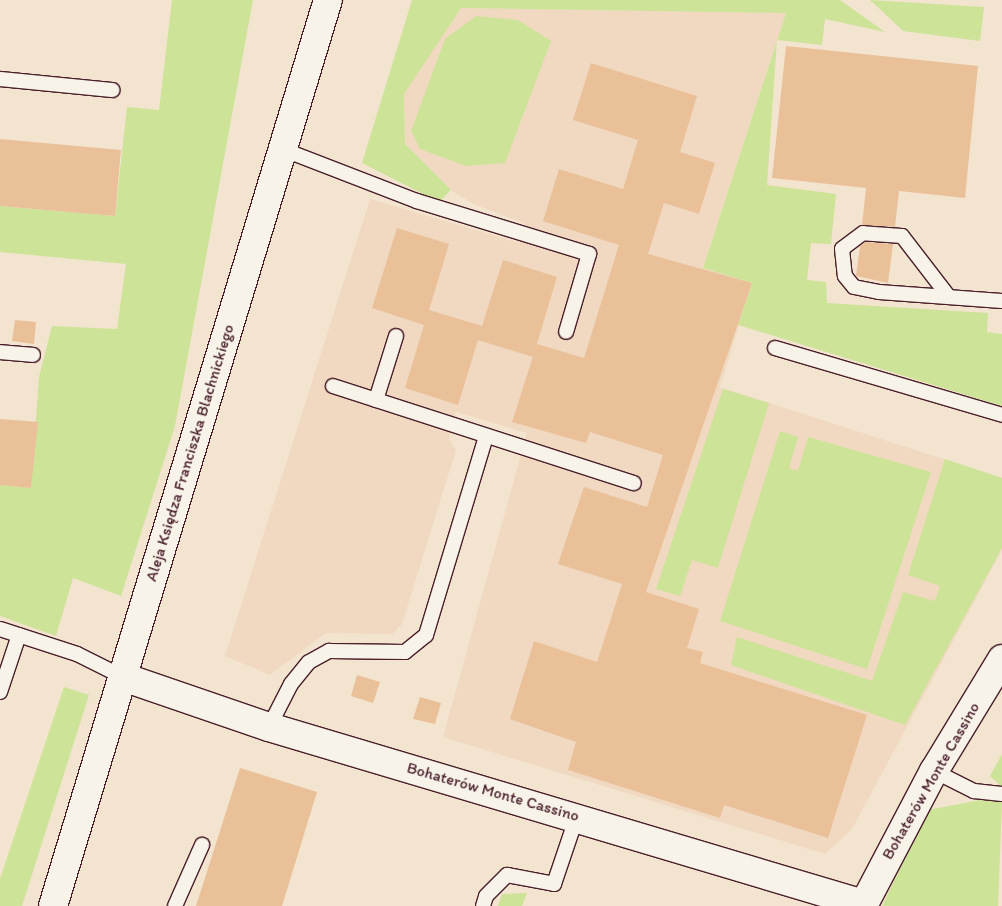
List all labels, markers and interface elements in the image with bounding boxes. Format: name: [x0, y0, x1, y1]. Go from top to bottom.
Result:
street label: Aleja Księdza Franciszka Blachnickiego: [142, 322, 238, 584]
street label: Bohaterów Monte Cassino: [878, 699, 984, 863]
street label: Bohaterów Monte Cassino: [404, 758, 582, 826]

